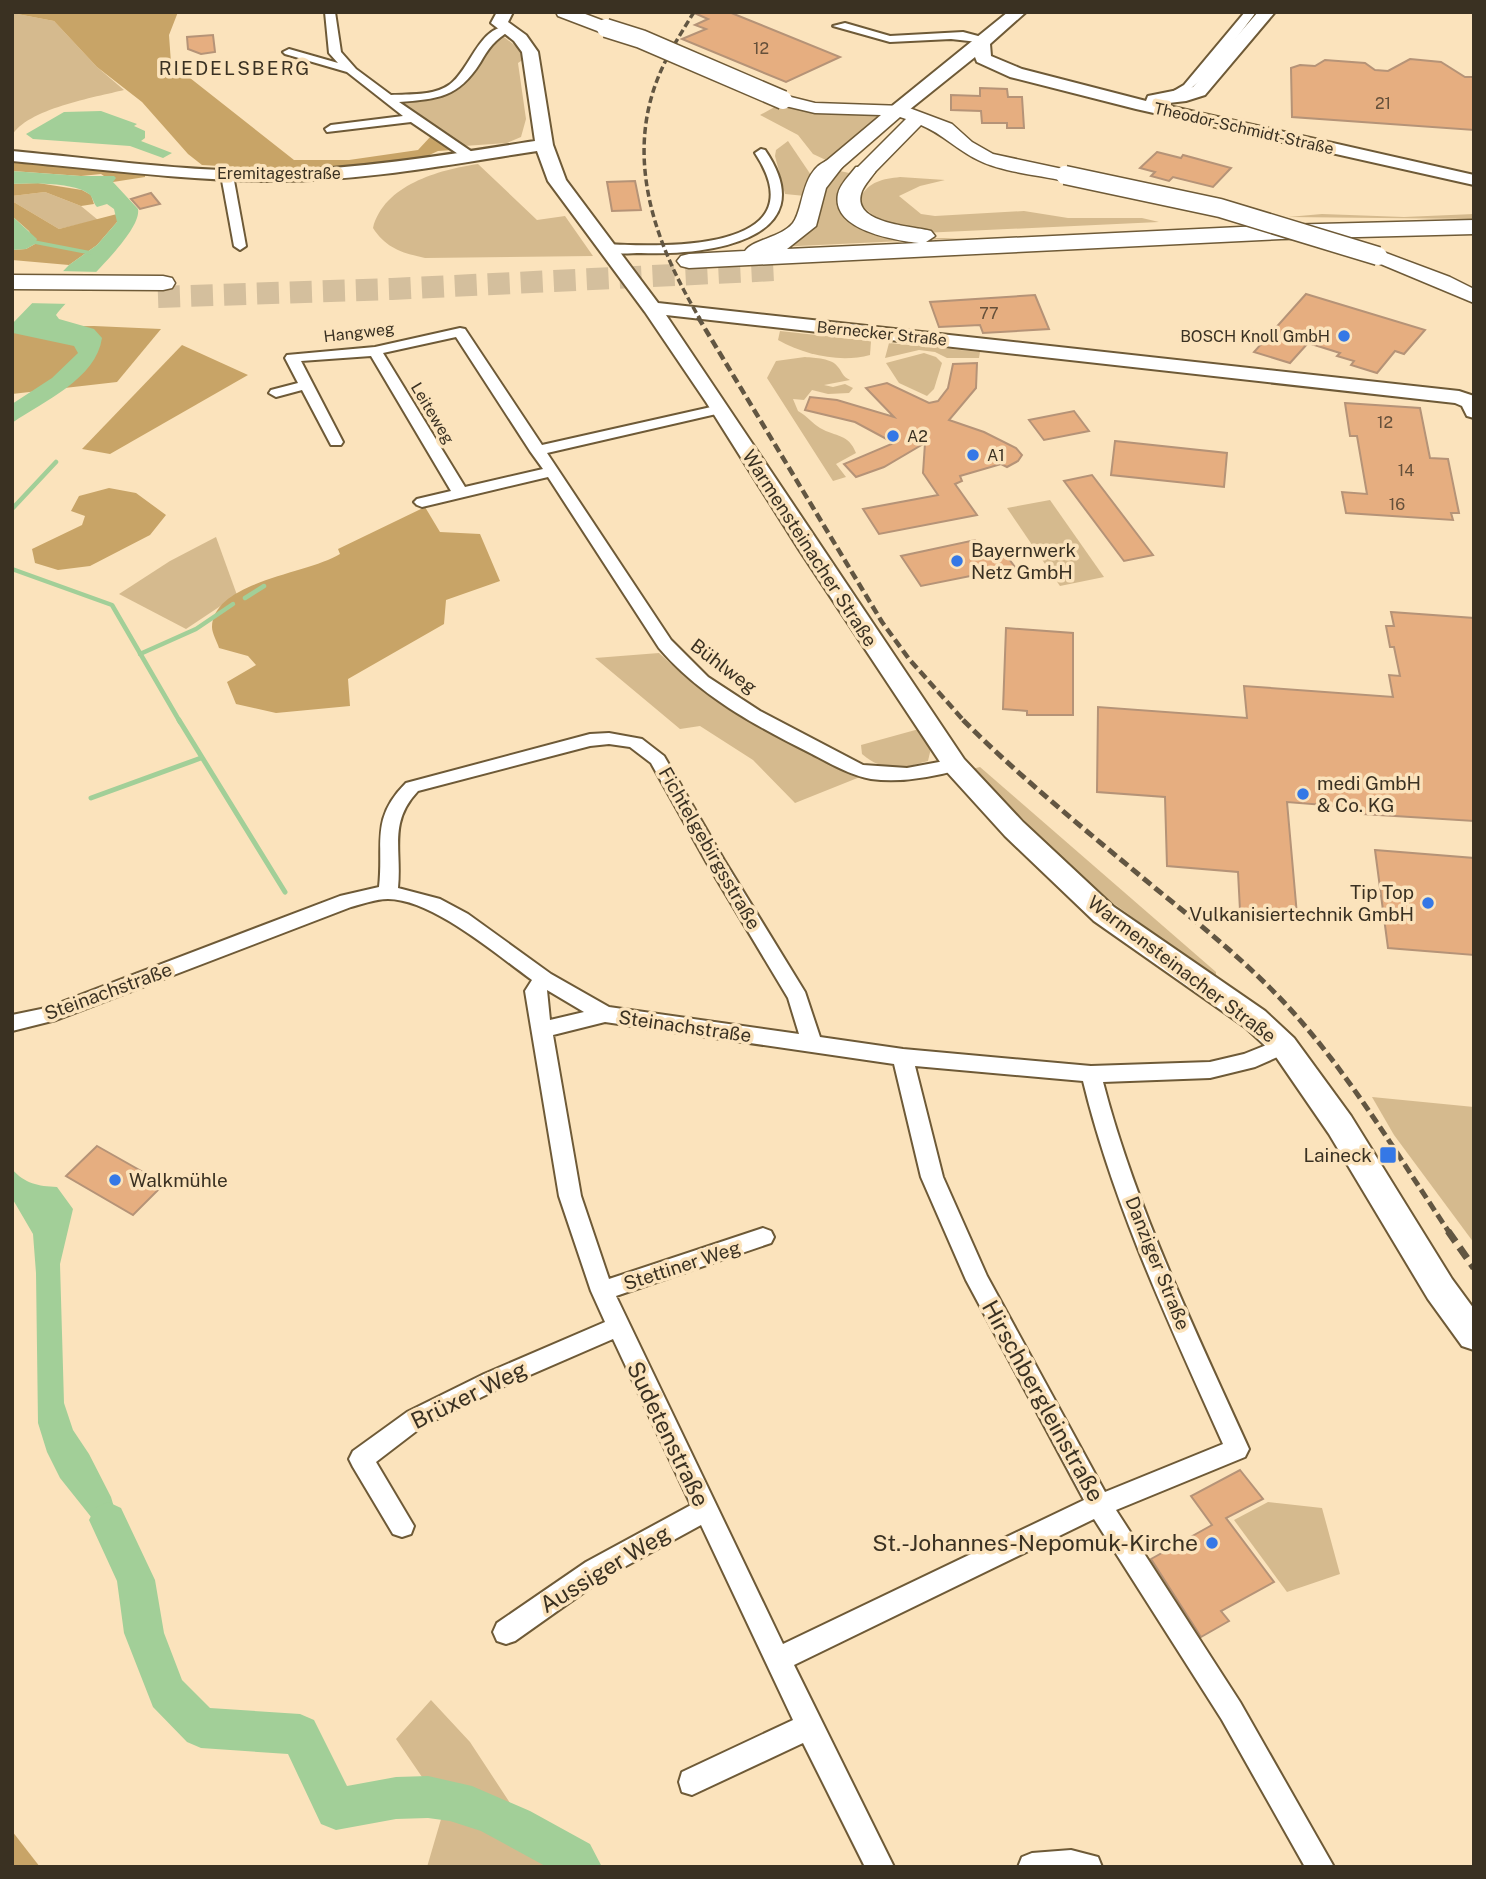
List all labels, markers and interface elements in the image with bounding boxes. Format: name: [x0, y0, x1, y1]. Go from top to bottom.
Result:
house number: 12: [753, 39, 769, 58]
district label: RIEDELSBERG: [159, 57, 311, 79]
house number: 21: [1375, 94, 1391, 113]
street label: Theodor-Schmidt-Straße: [1152, 99, 1336, 158]
street label: Eremitagestraße: [217, 164, 341, 183]
house number: 77: [979, 304, 999, 323]
street label: Bernecker Straße: [816, 317, 948, 350]
street label: Hangweg: [322, 319, 396, 346]
place label: BOSCH Knoll GmbH: [1180, 327, 1330, 346]
marker: BOSCH Knoll GmbH: [1336, 328, 1352, 344]
street label: Leiteweg: [407, 379, 458, 447]
house number: 12: [1377, 413, 1393, 432]
place label: A2: [907, 427, 928, 446]
marker: A2: [885, 428, 901, 444]
street label: Warmensteinacher Straße: [738, 446, 882, 650]
place label: A1: [987, 446, 1005, 465]
marker: A1: [965, 447, 981, 463]
house number: 14: [1398, 461, 1414, 480]
house number: 16: [1389, 495, 1405, 514]
place label: Bayernwerk Netz GmbH: [971, 539, 1077, 583]
marker: Bayernwerk Netz GmbH: [949, 553, 965, 569]
street label: Bühlweg: [686, 634, 762, 698]
street label: Fichtelgebirgsstraße: [655, 763, 765, 933]
place label: medi GmbH & Co. KG: [1317, 772, 1421, 816]
marker: medi GmbH & Co. KG: [1295, 786, 1311, 802]
place label: Tip Top Vulkanisiertechnik GmbH: [1189, 881, 1414, 925]
street label: Warmensteinacher Straße: [1083, 891, 1281, 1047]
marker: Tip Top Vulkanisiertechnik GmbH: [1420, 895, 1436, 911]
street label: Steinachstraße: [41, 958, 175, 1024]
street label: Steinachstraße: [617, 1006, 753, 1046]
place label: Laineck: [1303, 1144, 1372, 1166]
marker: Laineck: [1378, 1145, 1398, 1165]
place label: Walkmühle: [129, 1169, 228, 1191]
marker: Walkmühle: [107, 1172, 123, 1188]
street label: Danziger Straße: [1121, 1193, 1195, 1333]
street label: Stettiner Weg: [621, 1236, 743, 1294]
street label: Hirschbergleinstraße: [977, 1295, 1110, 1506]
street label: Brüxer Weg: [406, 1355, 531, 1434]
street label: Sudetenstraße: [622, 1357, 715, 1511]
street label: Aussiger Weg: [535, 1519, 675, 1618]
place label: St.-Johannes-Nepomuk-Kirche: [872, 1529, 1198, 1556]
marker: St.-Johannes-Nepomuk-Kirche: [1204, 1535, 1220, 1551]

